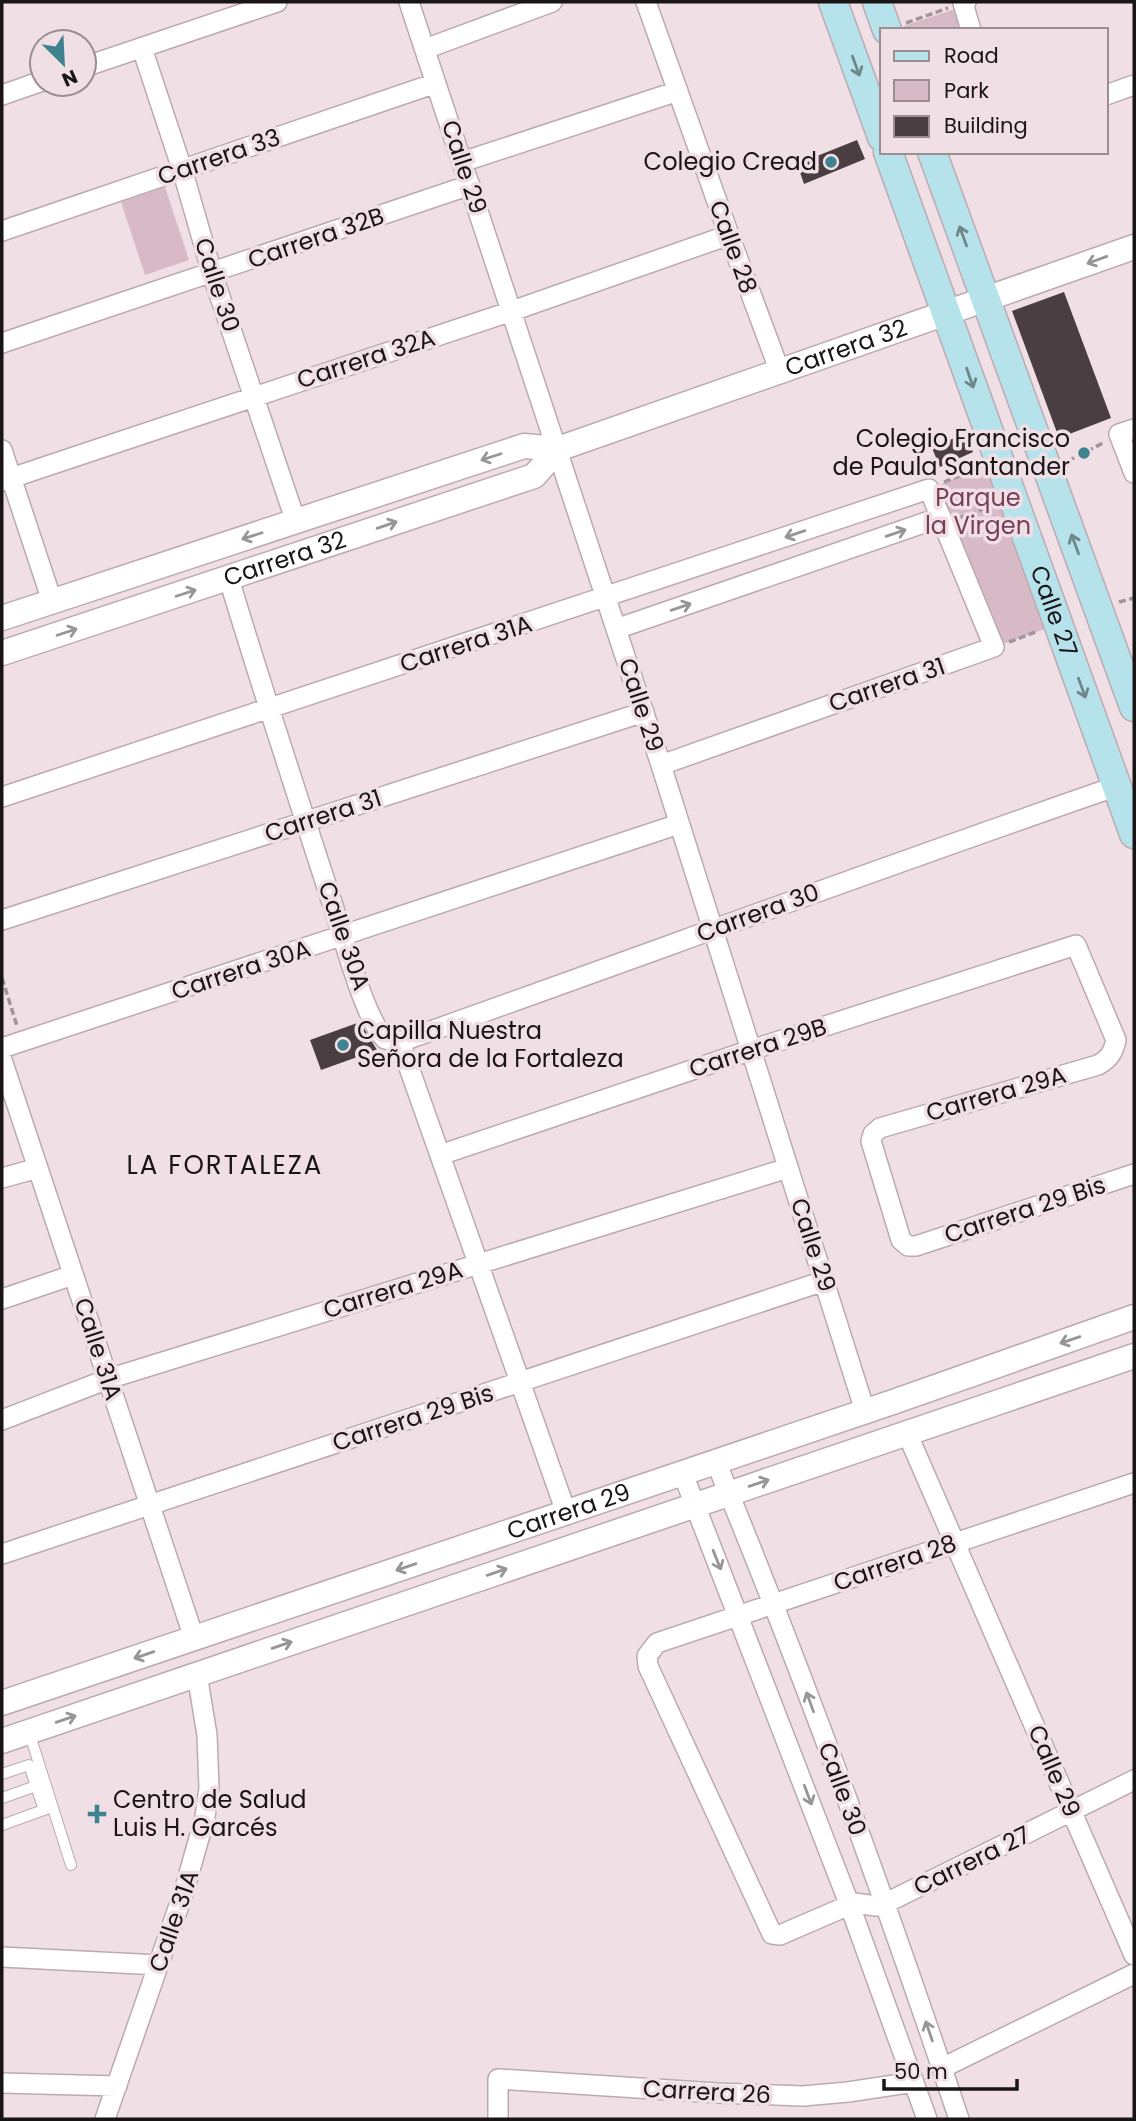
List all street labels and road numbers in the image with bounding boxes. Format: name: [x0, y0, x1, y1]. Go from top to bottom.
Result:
street label: Calle 29: [434, 116, 495, 218]
street label: Carrera 33: [153, 120, 284, 193]
street label: Calle 28: [701, 196, 766, 298]
street label: Carrera 32B: [243, 199, 388, 276]
street label: Calle 30: [187, 234, 248, 336]
street label: Carrera 32: [780, 311, 911, 384]
street label: Carrera 32A: [293, 321, 439, 396]
street label: Carrera 32: [219, 523, 350, 594]
street label: Calle 27: [1022, 561, 1086, 661]
street label: Carrera 31A: [396, 607, 536, 680]
street label: Carrera 31: [824, 649, 949, 720]
street label: Calle 29: [611, 654, 672, 756]
street label: Carrera 31: [260, 781, 385, 850]
street label: Carrera 30: [692, 875, 824, 950]
street label: Calle 30A: [310, 877, 379, 995]
street label: Carrera 30A: [167, 932, 315, 1008]
street label: Carrera 29B: [685, 1010, 831, 1085]
street label: Carrera 29A: [922, 1058, 1070, 1129]
street label: Carrera 29 Bis: [940, 1168, 1110, 1251]
street label: Calle 29: [783, 1194, 844, 1296]
street label: Carrera 29A: [319, 1253, 467, 1326]
street label: Calle 31A: [66, 1293, 131, 1404]
street label: Carrera 29 Bis: [328, 1376, 498, 1459]
street label: Carrera 29: [502, 1475, 634, 1547]
street label: Carrera 28: [829, 1526, 961, 1599]
street label: Calle 29: [1020, 1720, 1089, 1822]
street label: Calle 30: [810, 1738, 875, 1840]
street label: Carrera 27: [908, 1818, 1036, 1903]
street label: Calle 31A: [141, 1865, 206, 1976]
street label: Carrera 26: [642, 2072, 772, 2111]

